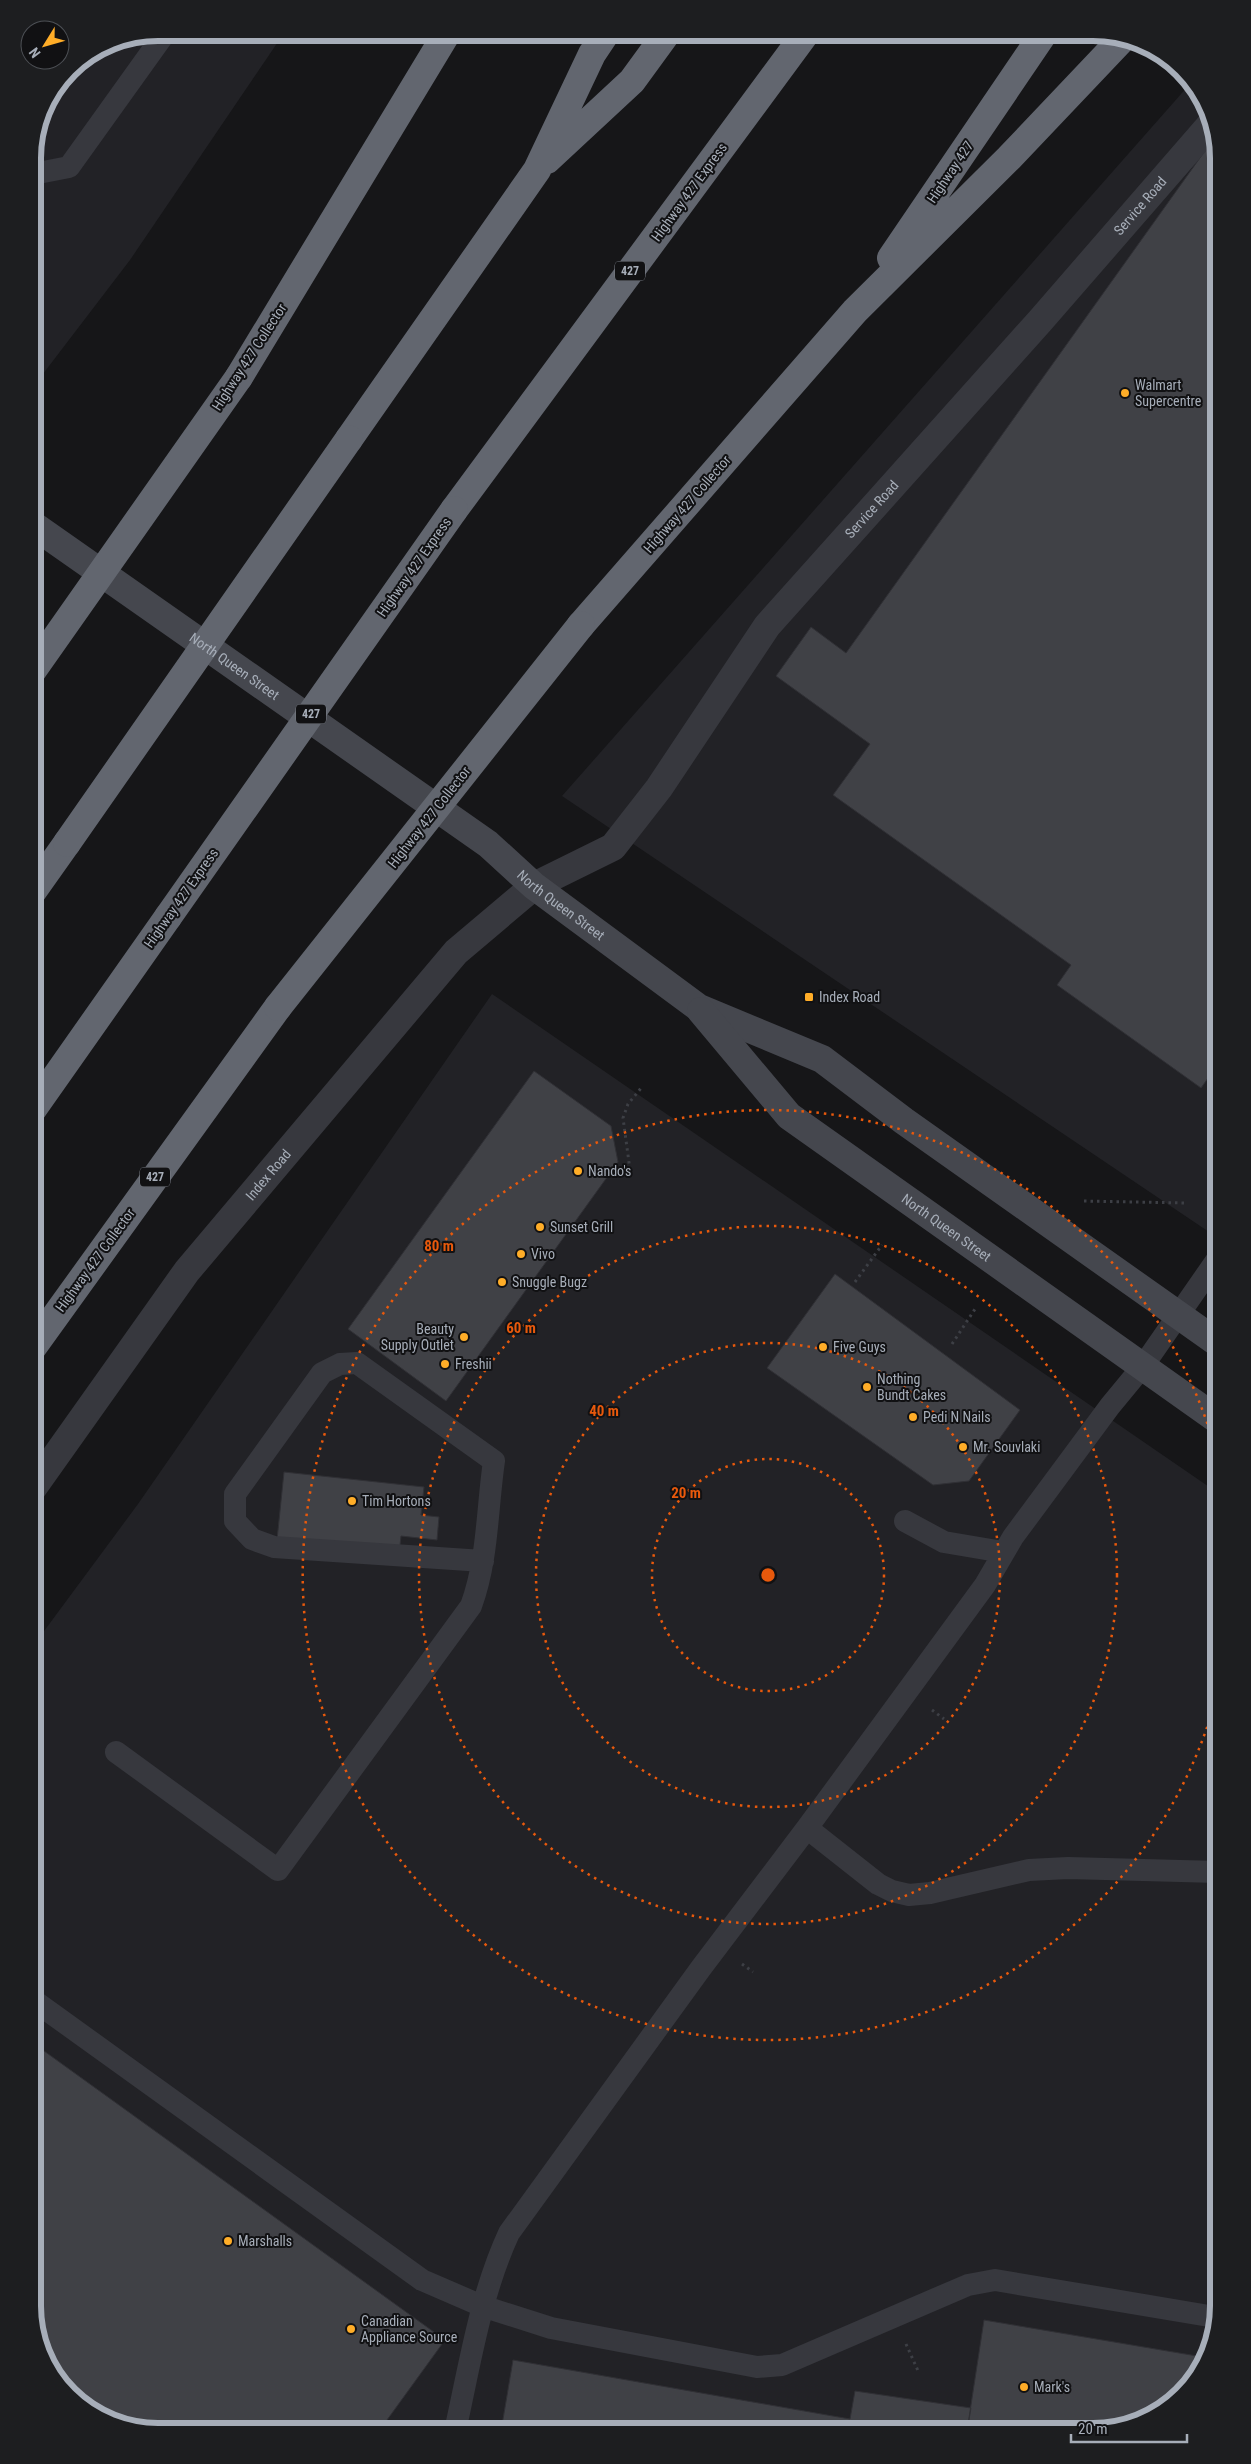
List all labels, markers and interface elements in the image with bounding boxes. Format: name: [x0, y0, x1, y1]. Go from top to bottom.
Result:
north arrow: [20, 20, 70, 70]
text: N: [26, 45, 44, 61]
street label: Highway 427: [924, 138, 977, 206]
street label: Highway 427 Express: [648, 140, 730, 244]
street label: Service Road: [1110, 174, 1170, 238]
road number: 427: [615, 262, 645, 280]
street label: Highway 427 Collector: [209, 301, 289, 413]
place label: Walmart Supercentre: [1135, 377, 1202, 409]
marker: Walmart Supercentre: [1119, 387, 1131, 399]
street label: Highway 427 Collector: [640, 452, 734, 556]
street label: Service Road: [842, 477, 902, 541]
street label: Highway 427 Express: [374, 514, 454, 620]
street label: North Queen Street: [187, 629, 282, 703]
road number: 427: [296, 704, 326, 724]
street label: Highway 427 Collector: [385, 763, 473, 871]
street label: Highway 427 Express: [141, 845, 221, 951]
street label: North Queen Street: [514, 867, 608, 943]
place label: Index Road: [819, 989, 880, 1005]
marker: Index Road: [803, 991, 815, 1003]
street label: Index Road: [242, 1146, 294, 1203]
place label: Nando's: [588, 1163, 632, 1179]
marker: Nando's: [572, 1165, 584, 1177]
road number: 427: [140, 1168, 170, 1186]
street label: North Queen Street: [899, 1191, 994, 1265]
street label: Highway 427 Collector: [52, 1205, 138, 1315]
place label: Sunset Grill: [550, 1219, 613, 1235]
marker: Sunset Grill: [534, 1221, 546, 1233]
text: 80 m: [424, 1237, 454, 1255]
place label: Vivo: [531, 1246, 555, 1262]
marker: Vivo: [515, 1248, 527, 1260]
place label: Snuggle Bugz: [512, 1274, 587, 1290]
marker: Snuggle Bugz: [496, 1276, 508, 1288]
text: 60 m: [506, 1319, 536, 1337]
place label: Beauty Supply Outlet: [381, 1321, 454, 1353]
marker: Beauty Supply Outlet: [458, 1331, 470, 1343]
place label: Five Guys: [833, 1339, 886, 1355]
marker: Five Guys: [817, 1341, 829, 1353]
place label: Freshii: [455, 1356, 492, 1372]
marker: Freshii: [439, 1358, 451, 1370]
place label: Nothing Bundt Cakes: [877, 1371, 946, 1403]
marker: Nothing Bundt Cakes: [861, 1381, 873, 1393]
text: 40 m: [589, 1402, 619, 1420]
place label: Pedi N Nails: [923, 1409, 991, 1425]
marker: Pedi N Nails: [907, 1411, 919, 1423]
place label: Mr. Souvlaki: [973, 1439, 1040, 1455]
marker: Mr. Souvlaki: [957, 1441, 969, 1453]
text: 20 m: [671, 1484, 701, 1502]
place label: Tim Hortons: [362, 1493, 431, 1509]
marker: Tim Hortons: [346, 1495, 358, 1507]
centre of rings: [759, 1566, 777, 1584]
place label: Marshalls: [238, 2233, 292, 2249]
marker: Marshalls: [222, 2235, 234, 2247]
place label: Canadian Appliance Source: [361, 2313, 458, 2345]
marker: Canadian Appliance Source: [345, 2323, 357, 2335]
place label: Mark's: [1034, 2379, 1070, 2395]
marker: Mark's: [1018, 2381, 1030, 2393]
scale bar: [1071, 2412, 1187, 2444]
text: 20 m: [1078, 2420, 1108, 2438]

